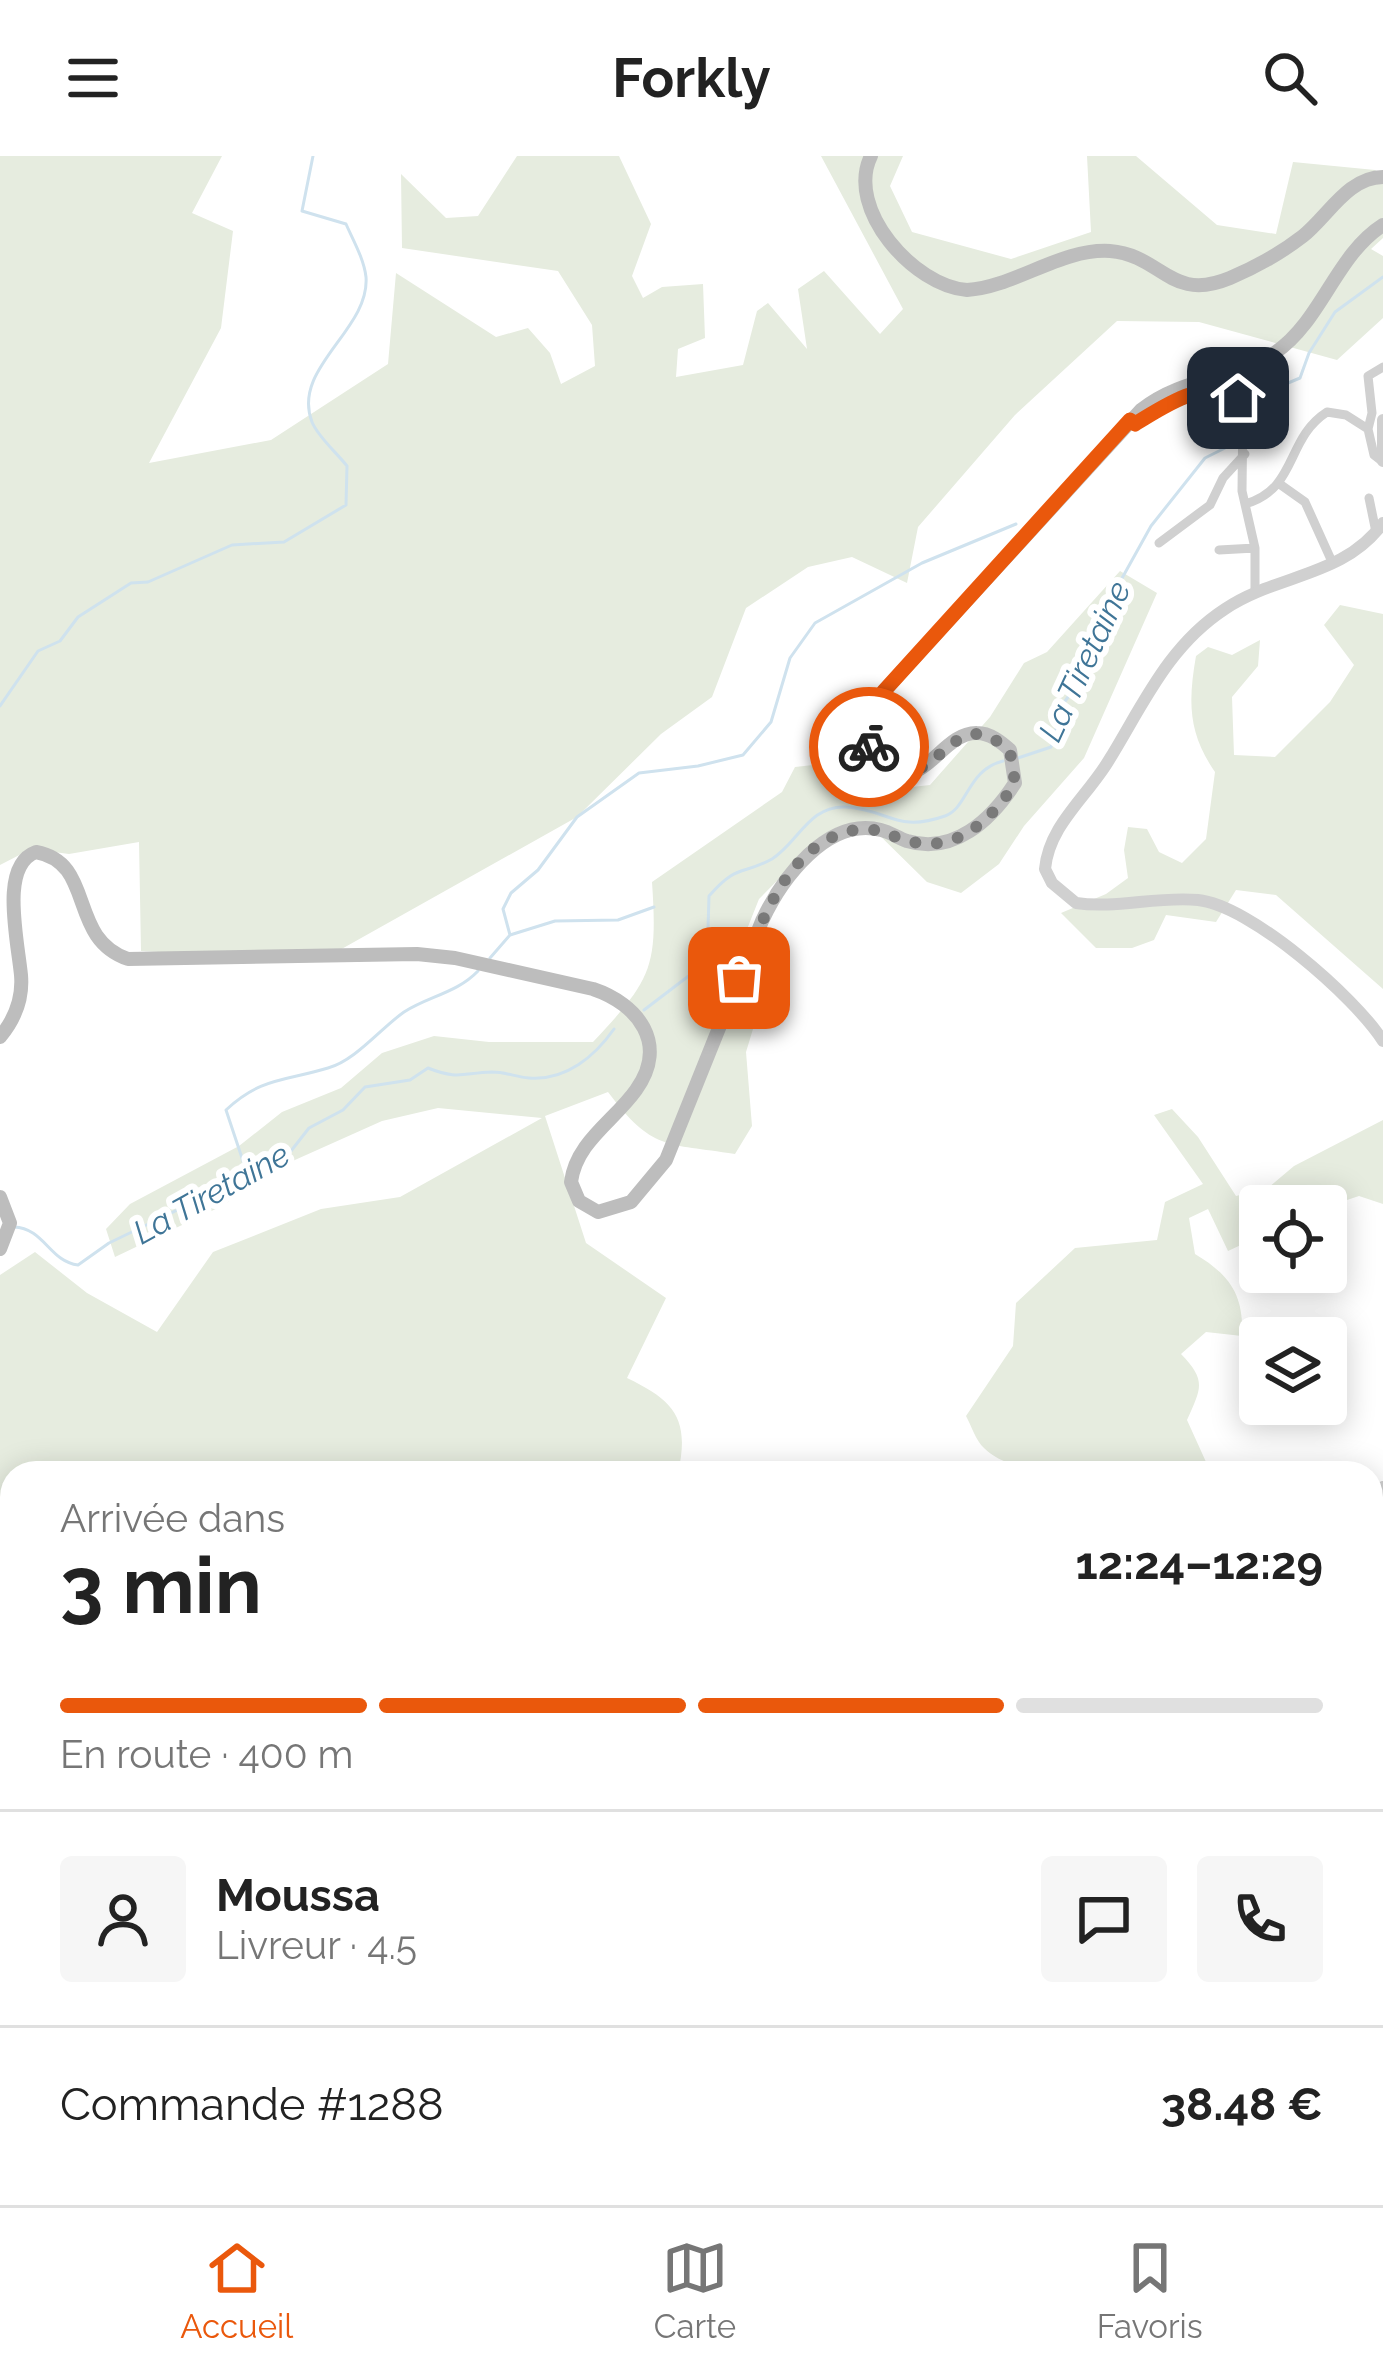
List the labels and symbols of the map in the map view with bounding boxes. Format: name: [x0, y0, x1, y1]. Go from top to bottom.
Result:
pin: [1187, 347, 1289, 449]
water label: La Tiretaine: [1030, 575, 1139, 748]
courier: [809, 687, 929, 807]
pin: [688, 927, 790, 1029]
water label: La Tiretaine: [126, 1135, 296, 1252]

